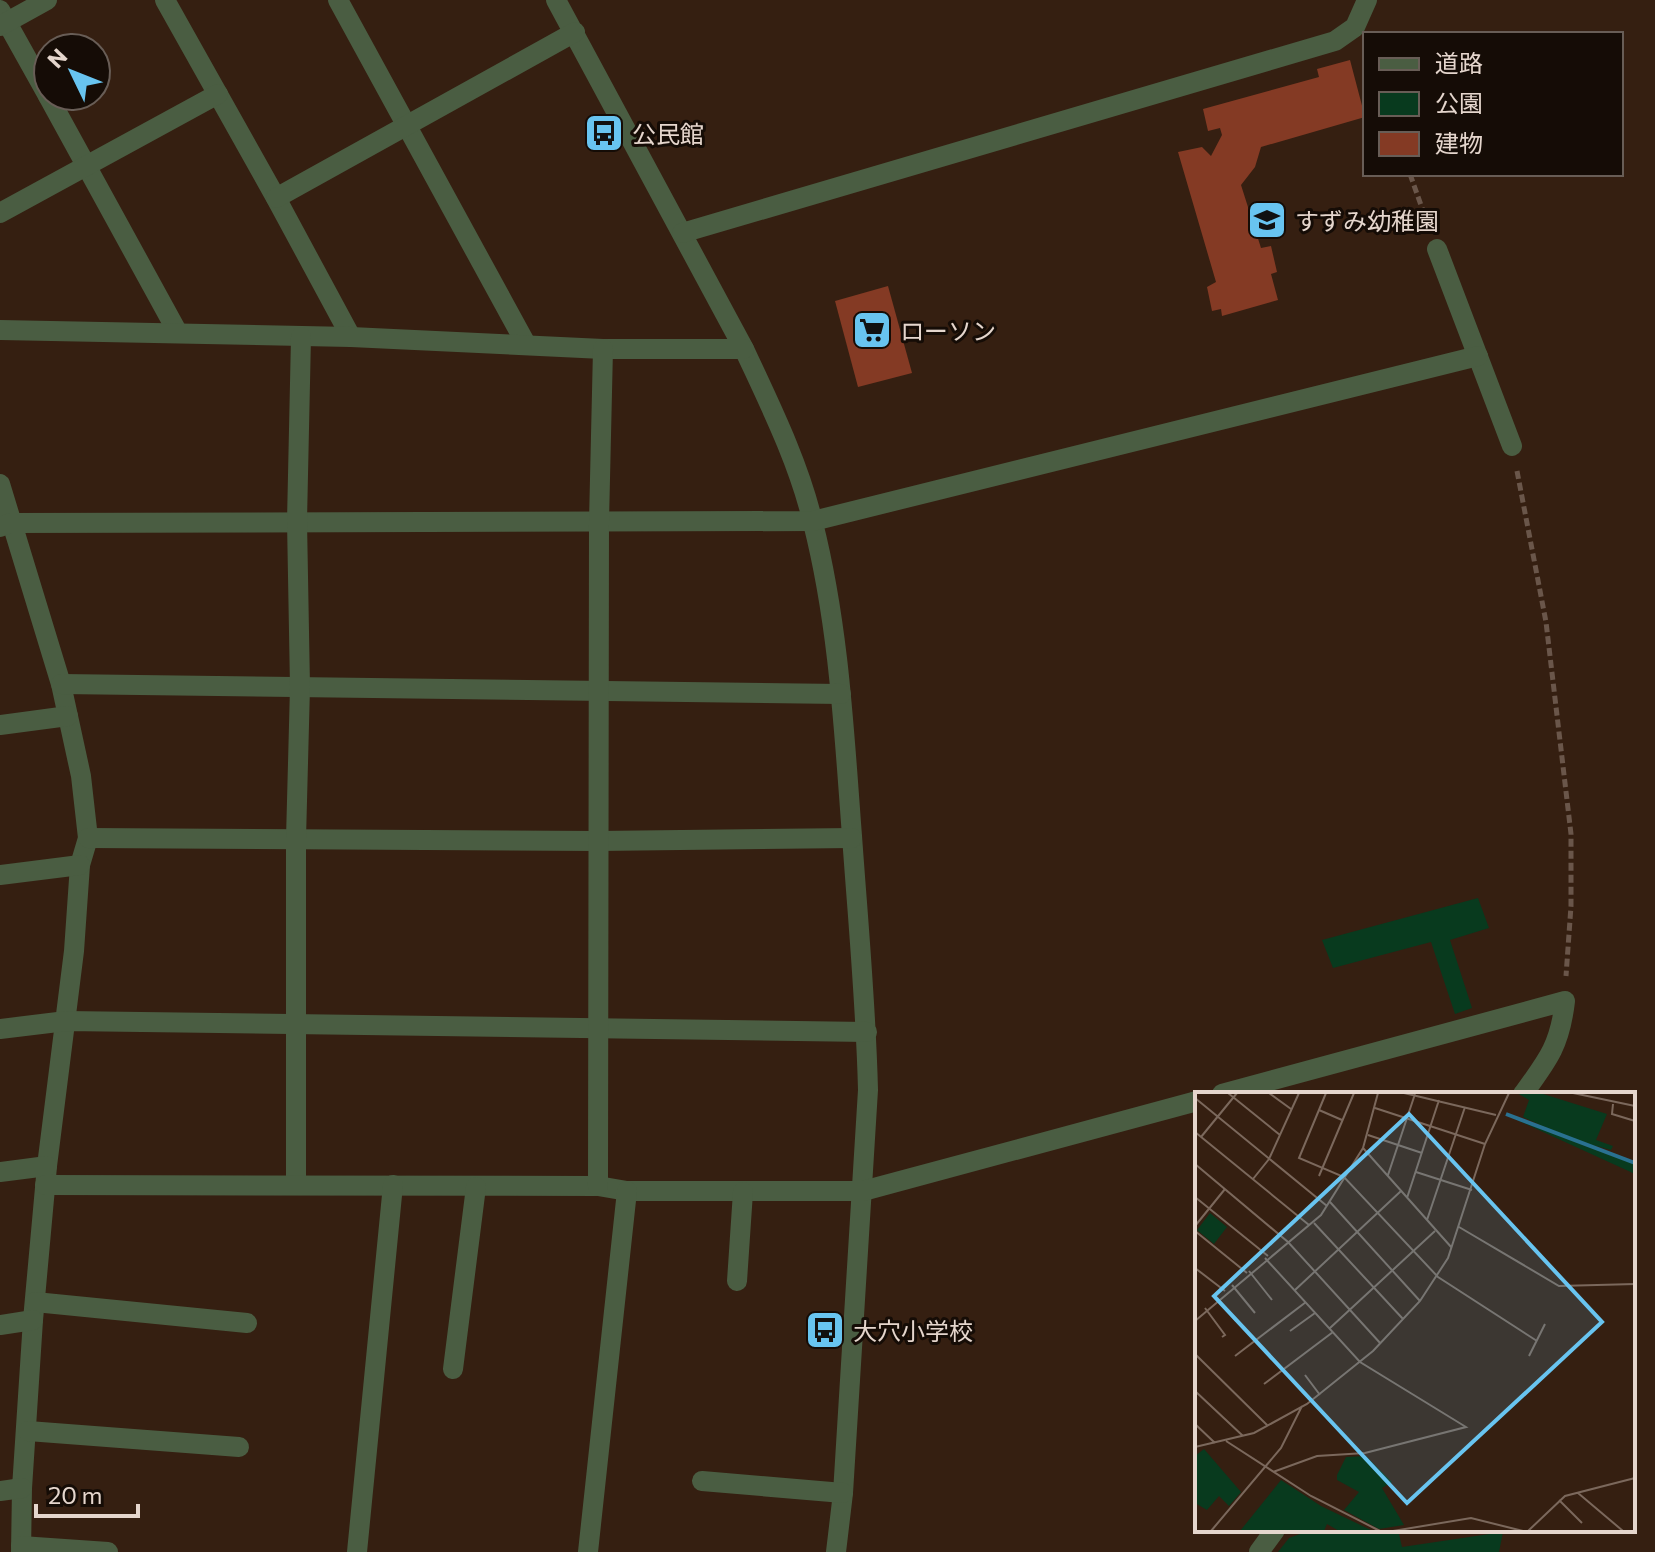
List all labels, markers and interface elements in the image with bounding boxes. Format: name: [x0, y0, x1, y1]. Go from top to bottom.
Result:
north arrow: [32, 32, 112, 112]
legend: [1363, 32, 1623, 176]
text: N: [42, 43, 73, 73]
text: 道路: [1435, 48, 1483, 77]
text: 公園: [1435, 88, 1483, 117]
bus stop icon: 公民館: [583, 112, 625, 154]
place label: 公民館: [632, 119, 704, 148]
text: 建物: [1435, 128, 1483, 157]
school or university icon: すずみ幼稚園: [1246, 199, 1288, 241]
place label: すずみ幼稚園: [1295, 206, 1439, 235]
supermarket icon: ローソン: [851, 309, 893, 351]
place label: ローソン: [900, 316, 996, 345]
inset map: [1195, 1092, 1635, 1532]
bus stop icon: 大穴小学校: [804, 1309, 846, 1351]
place label: 大穴小学校: [853, 1316, 973, 1345]
scale bar: [36, 1468, 138, 1518]
text: 20 m: [48, 1480, 102, 1509]

